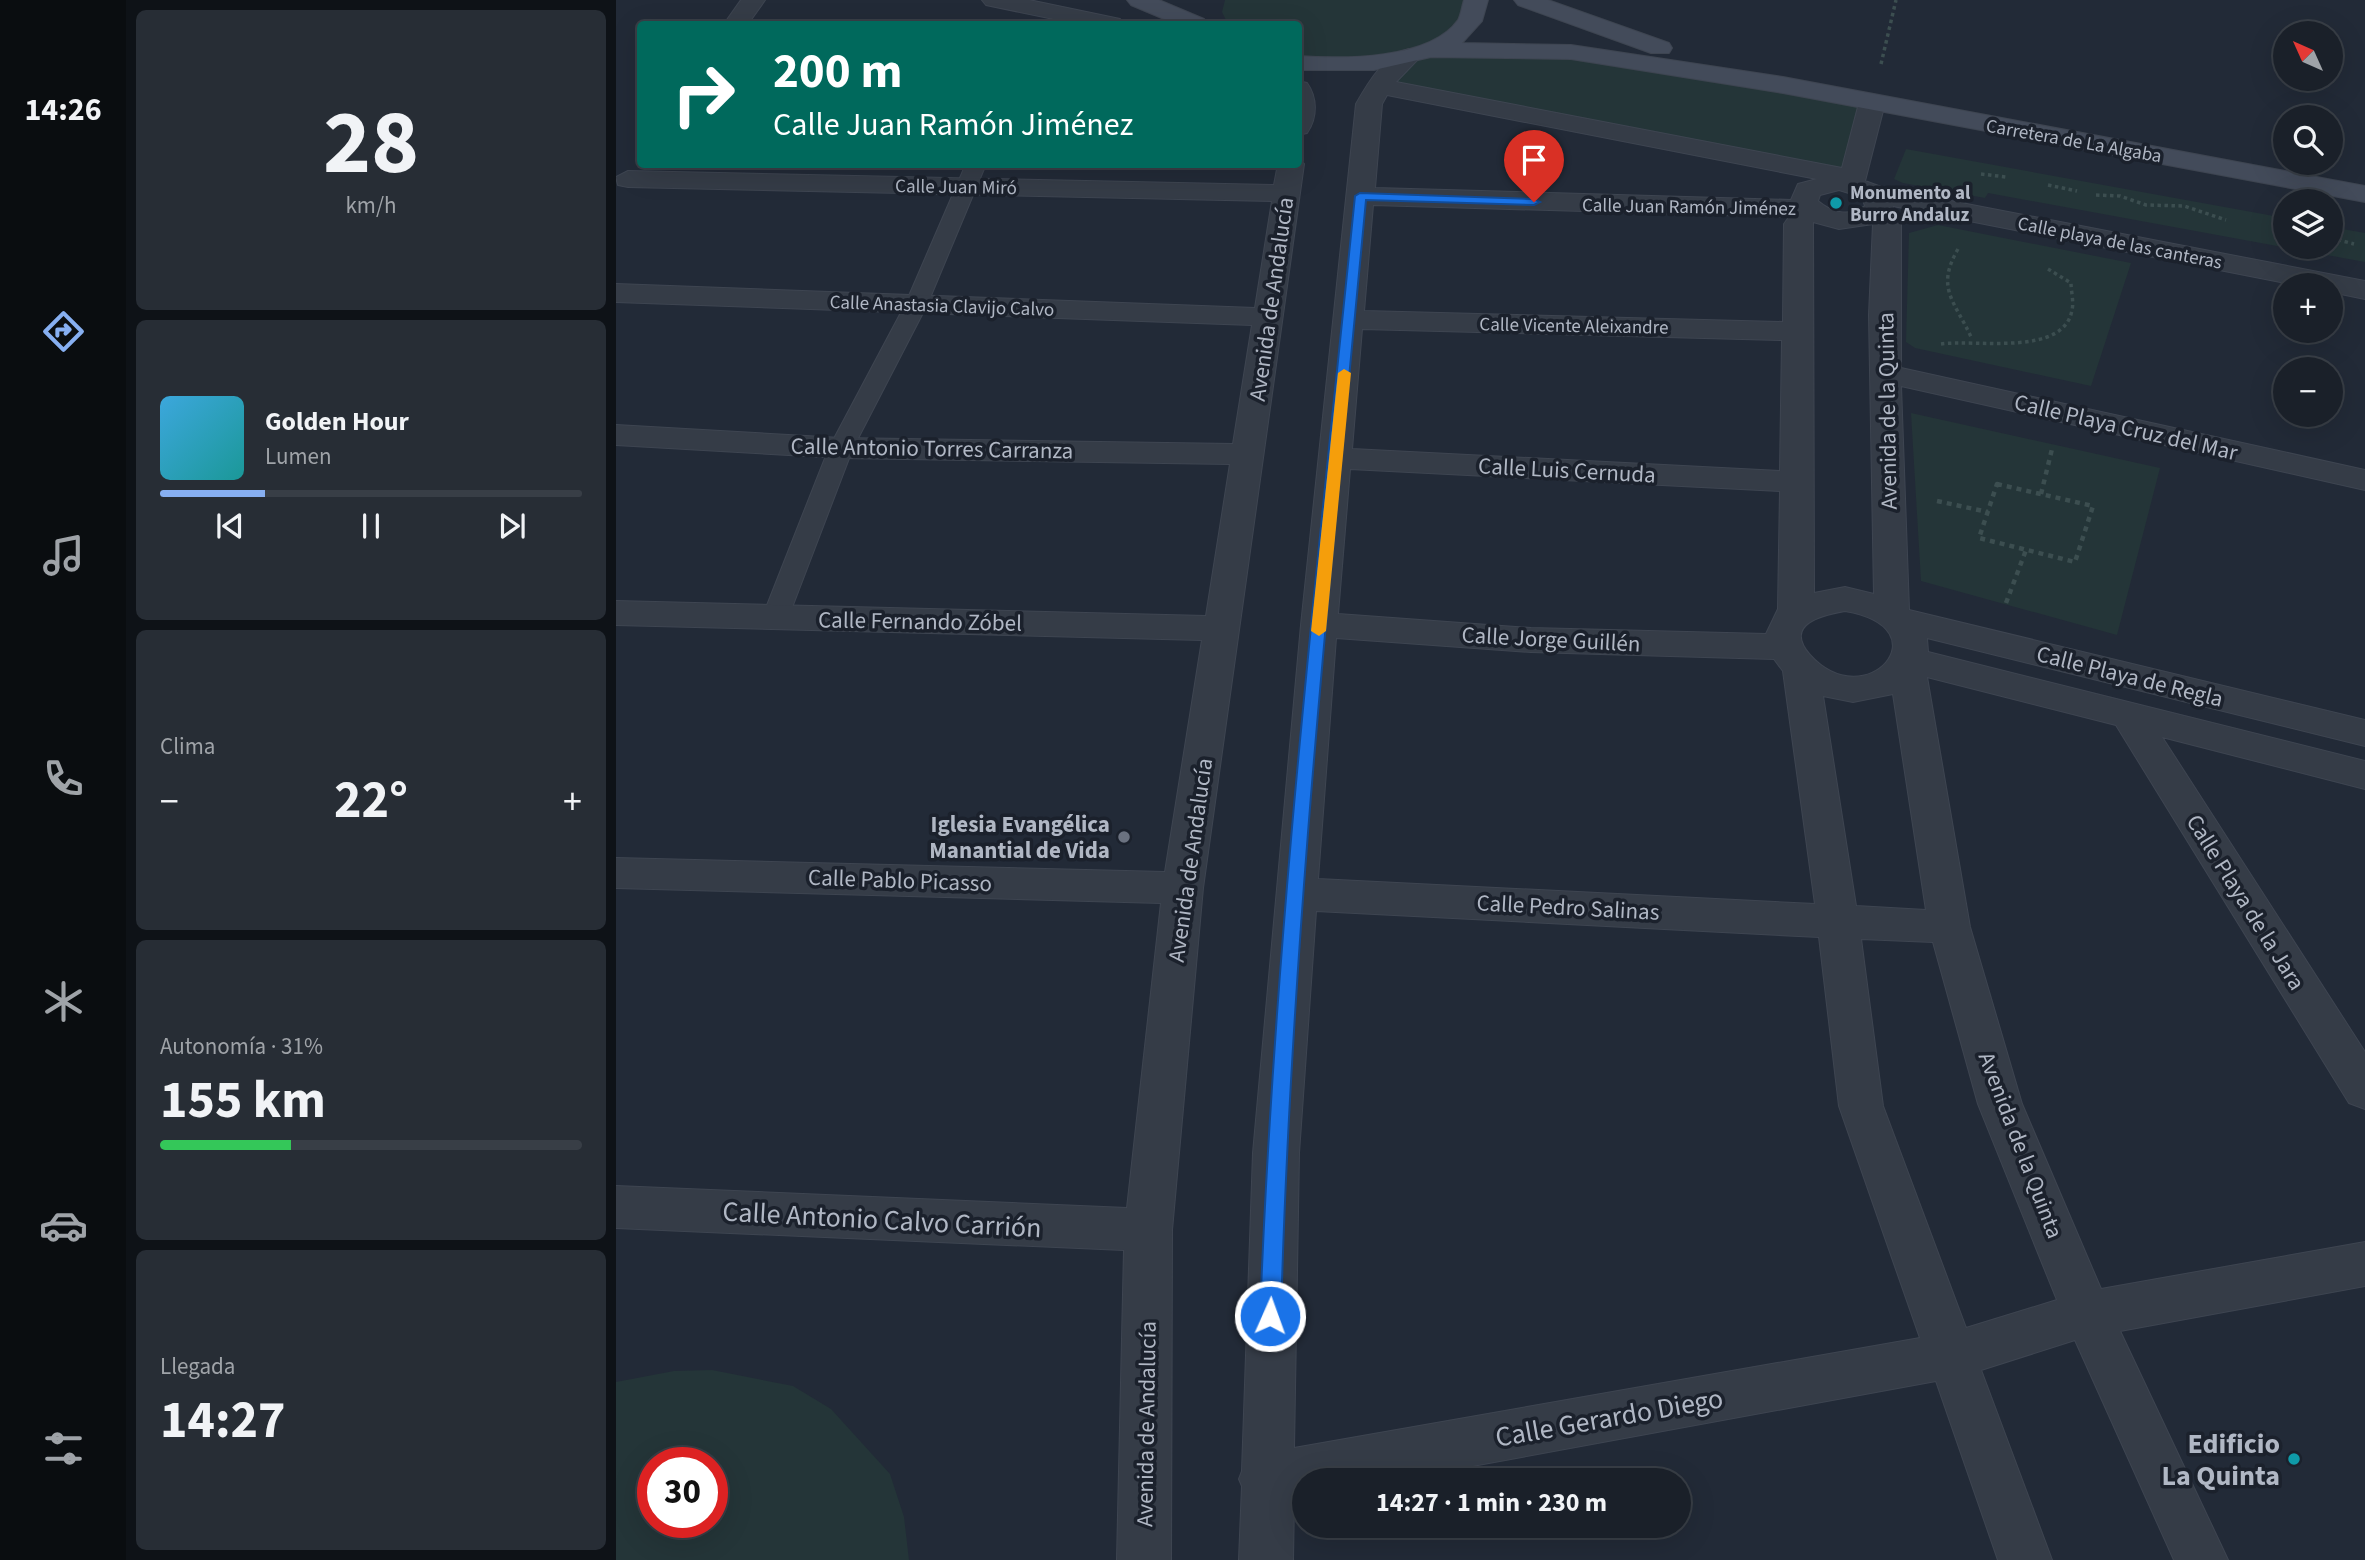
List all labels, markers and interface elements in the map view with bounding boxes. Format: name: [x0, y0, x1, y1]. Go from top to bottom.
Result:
north arrow: [2273, 21, 2343, 91]
map controls: [2273, 21, 2343, 427]
text: 200 m: [773, 37, 902, 107]
icon: right: [658, 49, 749, 140]
text: 28: [323, 79, 419, 208]
text: 14:26: [24, 87, 102, 133]
text: Calle Juan Ramón Jiménez: [773, 102, 1133, 148]
button: search: [2273, 105, 2343, 175]
street label: Carretera de La Algaba: [1984, 113, 2164, 170]
pin: [1504, 130, 1564, 202]
icon: arrive: [1515, 141, 1553, 179]
street label: Calle Juan Miró: [895, 173, 1017, 202]
place label: Monumento al Burro Andaluz: [1850, 180, 1971, 229]
text: km/h: [345, 189, 397, 222]
button: layers: [2273, 189, 2343, 259]
street label: Calle Juan Ramón Jiménez: [1582, 192, 1796, 223]
street label: Avenida de Andalucía: [1241, 195, 1302, 403]
marker: Monumento al Burro Andaluz: [1828, 195, 1844, 211]
street label: Calle playa de las canteras: [2015, 210, 2224, 277]
button: +: [2273, 273, 2343, 343]
street label: Calle Anastasia Clavijo Calvo: [829, 289, 1055, 324]
icon: directions: [39, 307, 88, 356]
street label: Calle Vicente Aleixandre: [1479, 311, 1669, 342]
street label: Avenida de la Quinta: [1869, 312, 1906, 510]
button: −: [2273, 357, 2343, 427]
street label: Calle Playa Cruz del Mar: [2011, 386, 2242, 469]
text: Golden Hour: [265, 403, 409, 440]
street label: Calle Antonio Torres Carranza: [790, 430, 1074, 467]
text: Lumen: [265, 440, 332, 473]
street label: Calle Luis Cernuda: [1477, 449, 1657, 492]
icon: previous: [211, 507, 249, 545]
icon: pause: [352, 507, 390, 545]
icon: next: [493, 507, 531, 545]
icon: music: [39, 531, 88, 580]
street label: Calle Fernando Zóbel: [818, 603, 1022, 640]
street label: Calle Jorge Guillén: [1461, 618, 1641, 661]
street label: Calle Playa de Regla: [2033, 637, 2227, 716]
text: Clima: [160, 730, 215, 763]
icon: phone: [39, 754, 88, 803]
street label: Avenida de Andalucía: [1160, 756, 1221, 964]
text: 22°: [334, 764, 408, 838]
text: −: [160, 775, 179, 829]
text: +: [563, 775, 582, 829]
place label: Iglesia Evangélica Manantial de Vida: [929, 808, 1110, 867]
street label: Calle Playa de la Jara: [2178, 808, 2313, 997]
marker: Iglesia Evangélica Manantial de Vida: [1116, 829, 1132, 845]
street label: Calle Pablo Picasso: [807, 861, 993, 900]
street label: Calle Pedro Salinas: [1476, 886, 1660, 929]
icon: climate: [39, 977, 88, 1026]
text: Autonomía · 31%: [160, 1030, 323, 1063]
street label: Avenida de la Quinta: [1970, 1047, 2071, 1243]
text: 155 km: [160, 1064, 326, 1138]
street label: Calle Antonio Calvo Carrión: [721, 1192, 1043, 1248]
icon: car: [39, 1201, 88, 1250]
position arrow: [1233, 1279, 1307, 1353]
street label: Avenida de Andalucía: [1128, 1321, 1165, 1527]
text: Llegada: [160, 1350, 235, 1383]
street label: Calle Gerardo Diego: [1492, 1378, 1726, 1458]
text: 14:27: [160, 1384, 285, 1458]
icon: filters: [39, 1424, 88, 1473]
place label: Edificio La Quinta: [2161, 1424, 2280, 1496]
speed limit sign: 30: [637, 1447, 728, 1538]
marker: Edificio La Quinta: [2286, 1451, 2302, 1467]
text: 14:27 · 1 min · 230 m: [1376, 1484, 1607, 1521]

